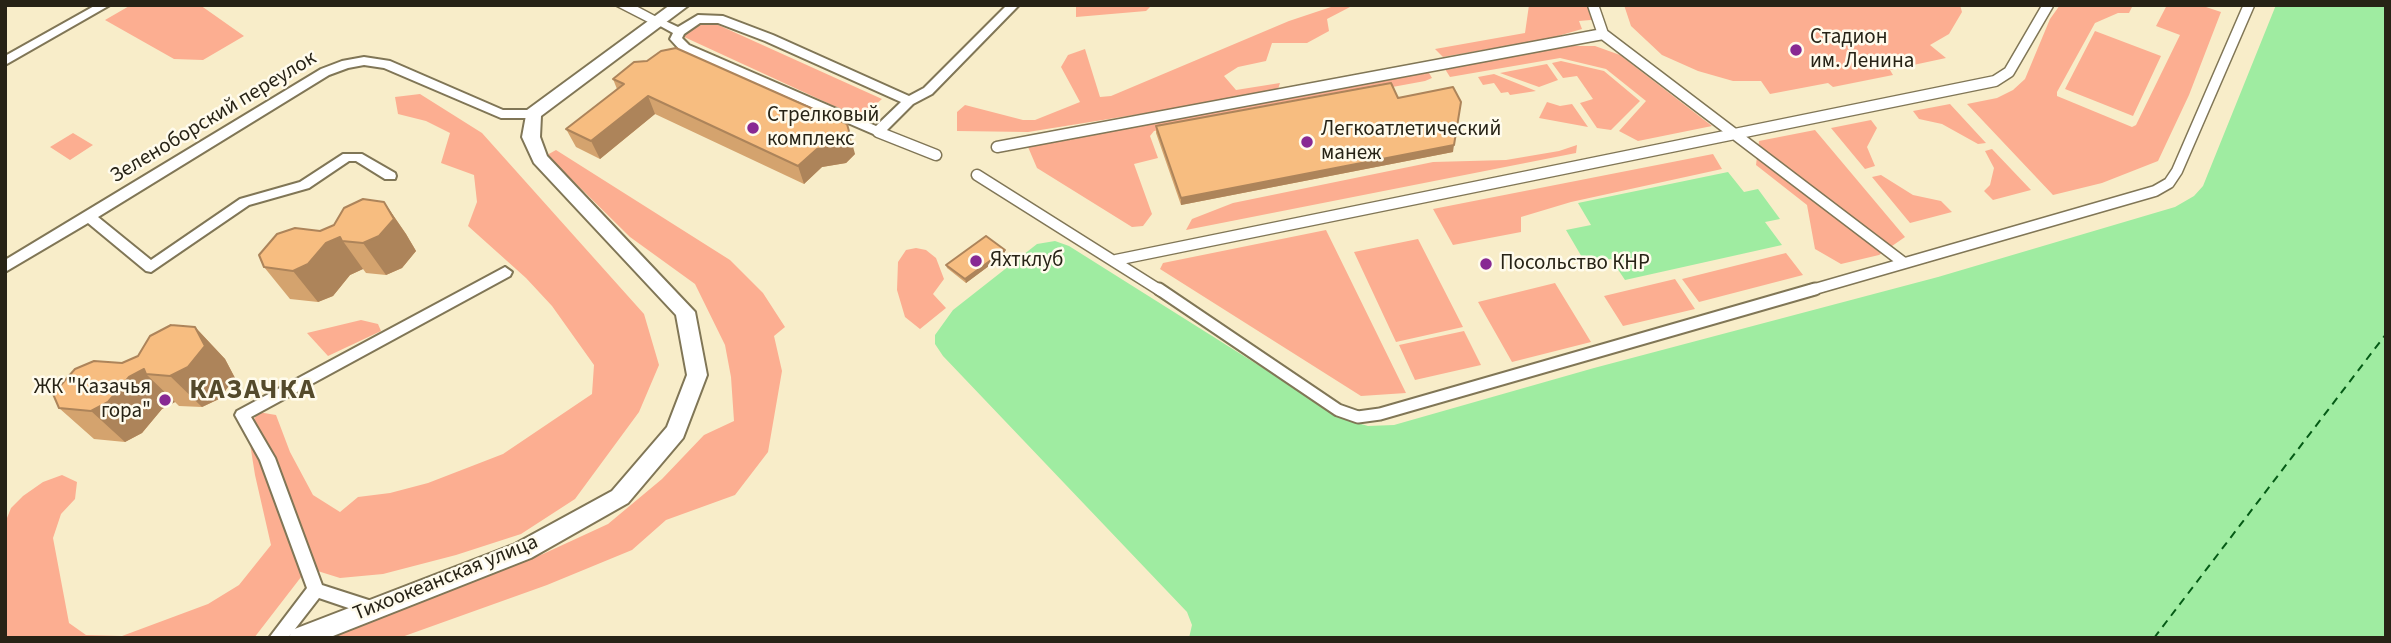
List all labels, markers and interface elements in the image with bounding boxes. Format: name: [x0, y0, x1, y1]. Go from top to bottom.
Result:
place label: Стадион им. Ленина: [1810, 25, 1914, 75]
marker: Стадион им. Ленина: [1788, 42, 1804, 58]
street label: Зеленоборский переулок: [106, 46, 322, 190]
place label: Стрелковый комплекс: [767, 103, 879, 153]
place label: Легкоатлетический манеж: [1321, 117, 1501, 167]
marker: Стрелковый комплекс: [745, 120, 761, 136]
marker: Легкоатлетический манеж: [1299, 134, 1315, 150]
place label: Яхтклуб: [990, 248, 1064, 274]
place label: Посольство КНР: [1500, 251, 1650, 277]
marker: Яхтклуб: [968, 253, 984, 269]
marker: Посольство КНР: [1478, 256, 1494, 272]
place label: ЖК "Казачья гора": [34, 375, 151, 425]
district label: КАЗАЧКА: [190, 375, 316, 409]
marker: ЖК "Казачья гора": [157, 392, 173, 408]
street label: Тихоокеанская улица: [350, 530, 542, 628]

